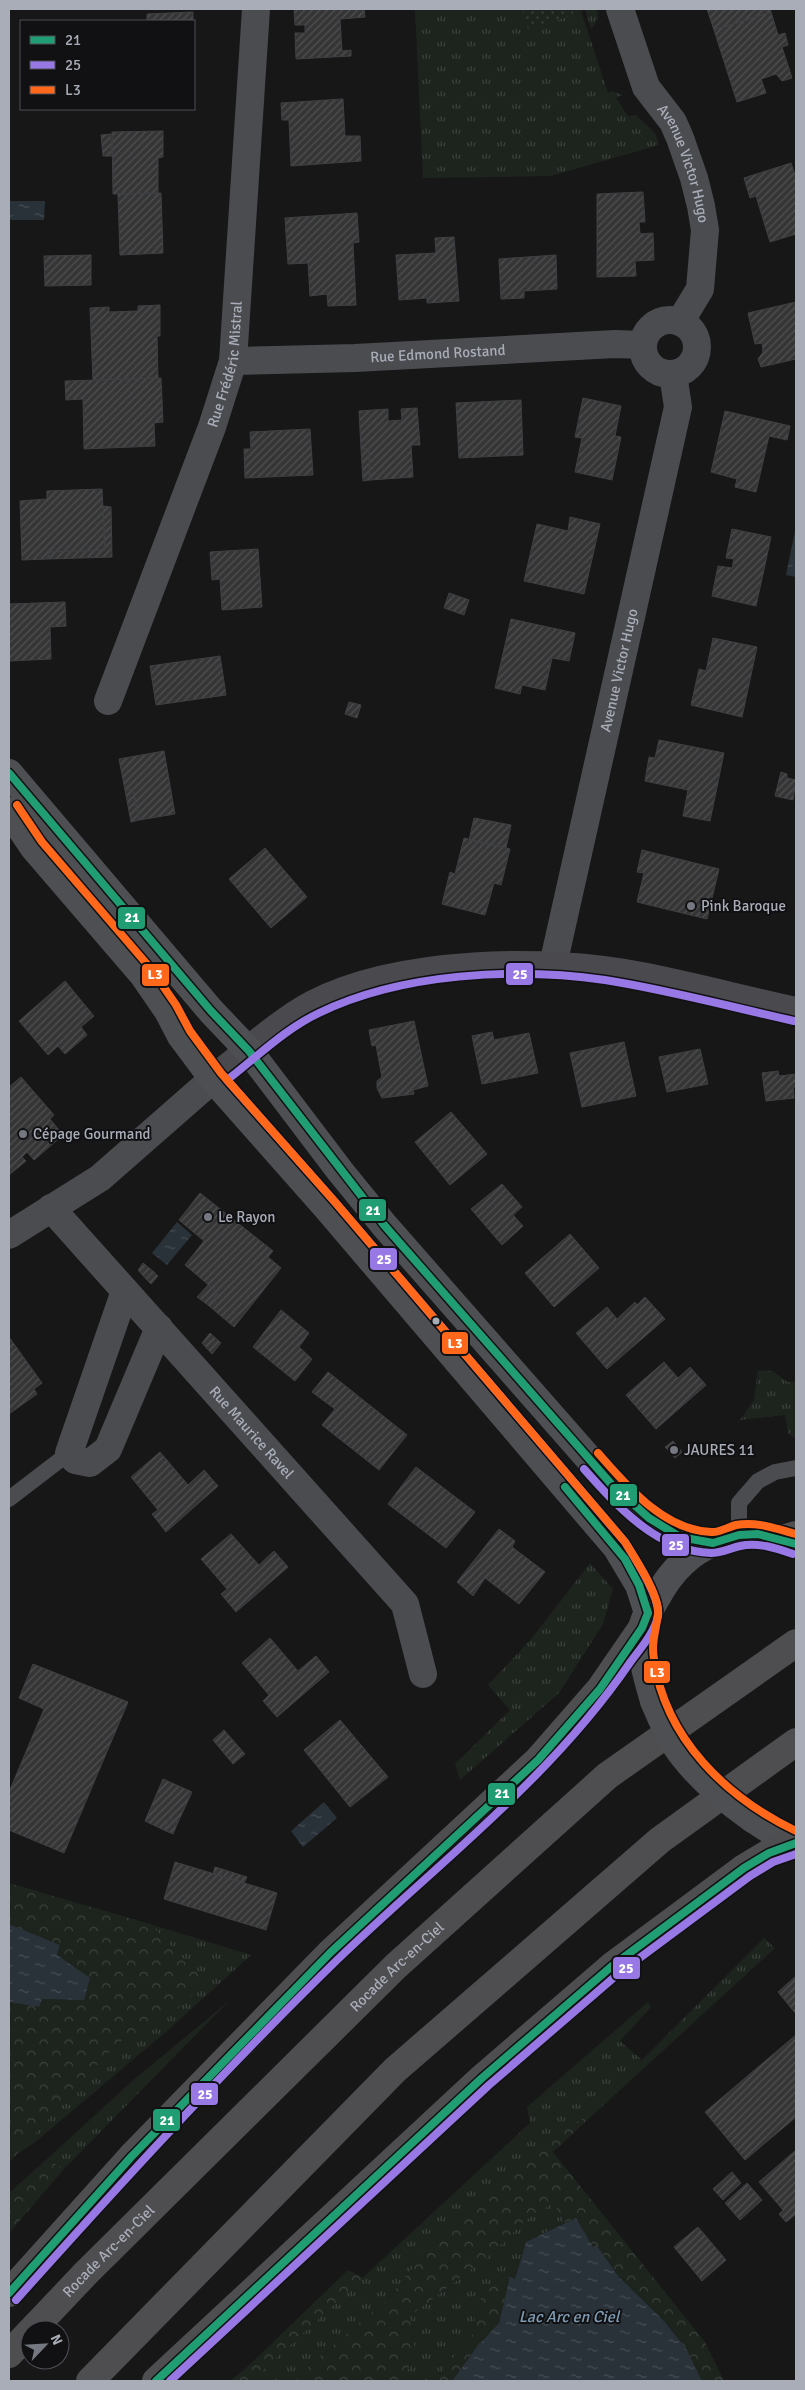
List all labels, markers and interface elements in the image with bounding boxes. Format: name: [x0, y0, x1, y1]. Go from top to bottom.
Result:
legend: [20, 20, 195, 110]
text: 21: [65, 31, 81, 49]
text: 25: [65, 56, 81, 74]
text: L3: [65, 81, 81, 99]
street label: Avenue Victor Hugo: [653, 100, 713, 224]
street label: Rue Frédéric Mistral: [204, 300, 246, 429]
street label: Rue Edmond Rostand: [370, 341, 506, 366]
street label: Avenue Victor Hugo: [596, 607, 642, 734]
place label: Pink Baroque: [701, 897, 786, 915]
marker: Pink Baroque: [685, 900, 697, 912]
line badge: 21: [117, 906, 146, 930]
text: 21: [124, 909, 140, 926]
line badge: 25: [505, 962, 534, 986]
line badge: L3: [141, 963, 170, 987]
text: L3: [148, 966, 162, 983]
text: 25: [512, 966, 528, 983]
place label: Cépage Gourmand: [33, 1125, 151, 1143]
marker: Cépage Gourmand: [17, 1128, 29, 1140]
line badge: 21: [358, 1198, 387, 1222]
text: 21: [365, 1202, 381, 1219]
place label: Le Rayon: [218, 1208, 275, 1226]
marker: Le Rayon: [202, 1211, 214, 1223]
line badge: 25: [369, 1247, 398, 1271]
text: 25: [376, 1251, 392, 1268]
unlabelled marker: [431, 1316, 441, 1326]
line badge: L3: [441, 1331, 469, 1355]
text: L3: [448, 1335, 462, 1352]
street label: Rue Maurice Ravel: [206, 1382, 298, 1482]
place label: JAURES 11: [684, 1441, 755, 1459]
marker: JAURES 11: [668, 1444, 680, 1456]
line badge: 21: [609, 1483, 638, 1507]
text: 21: [615, 1487, 631, 1504]
line badge: 25: [661, 1533, 690, 1557]
text: 25: [668, 1537, 684, 1554]
line badge: L3: [643, 1660, 671, 1684]
text: L3: [650, 1664, 664, 1681]
line badge: 21: [487, 1782, 516, 1806]
text: 21: [494, 1785, 510, 1802]
street label: Rocade Arc-en-Ciel: [346, 1918, 448, 2015]
line badge: 25: [612, 1956, 641, 1980]
text: 25: [618, 1960, 634, 1977]
line badge: 25: [190, 2082, 219, 2106]
text: 25: [197, 2086, 213, 2103]
line badge: 21: [152, 2108, 181, 2132]
text: 21: [159, 2112, 175, 2129]
street label: Rocade Arc-en-Ciel: [59, 2201, 158, 2301]
water label: Lac Arc en Ciel: [519, 2307, 621, 2327]
north arrow: [20, 2320, 70, 2370]
text: N: [47, 2332, 66, 2348]

